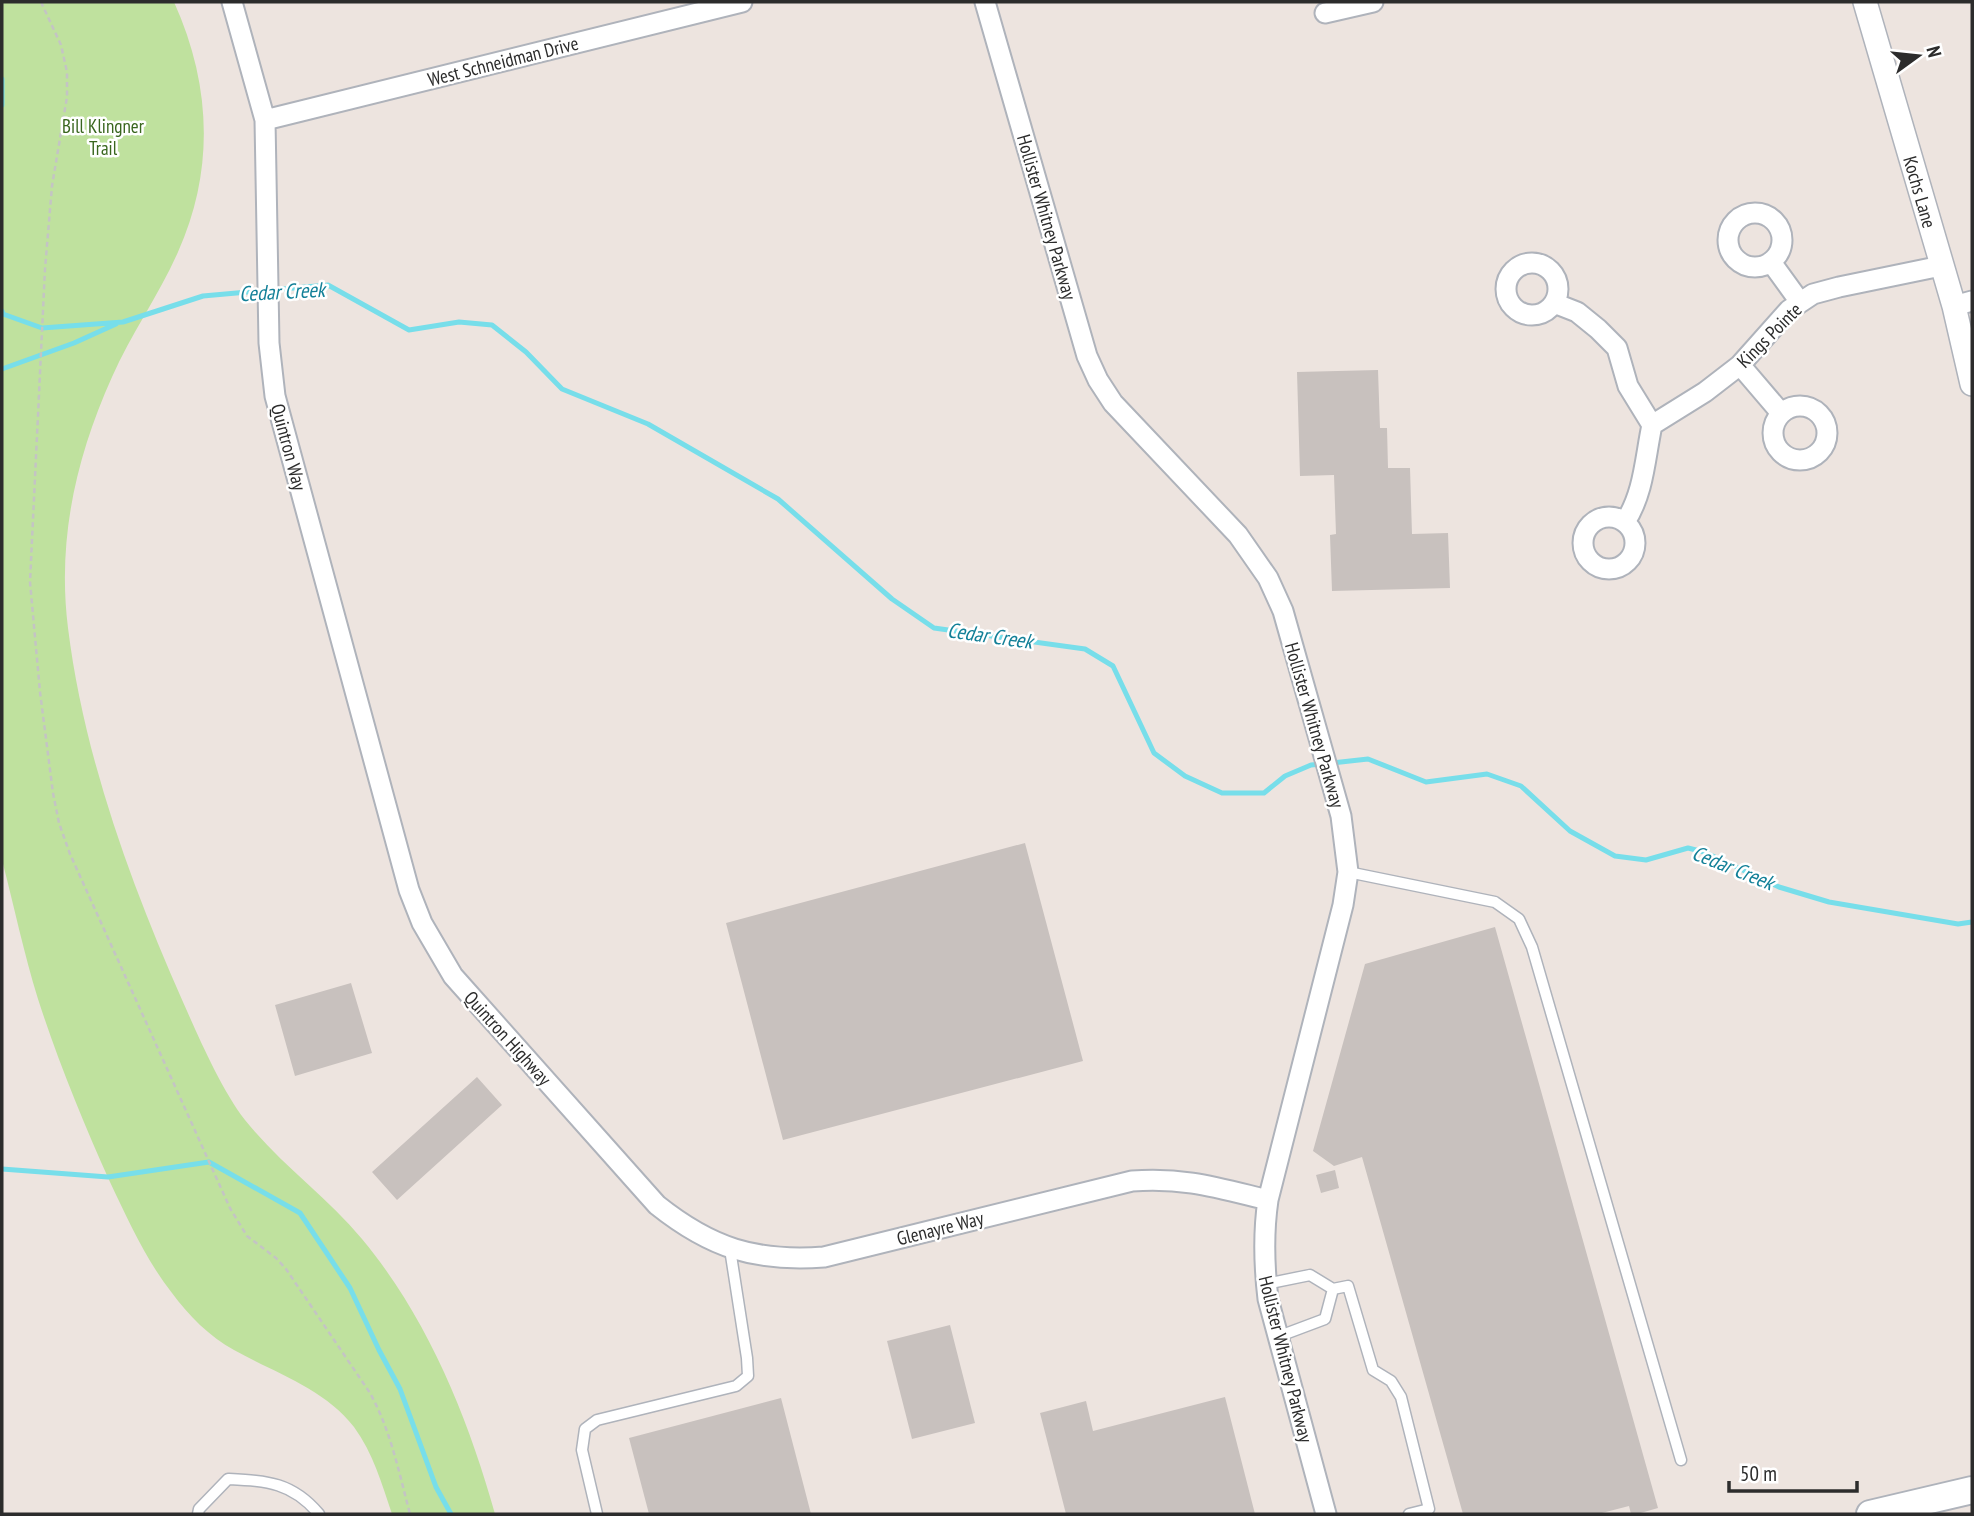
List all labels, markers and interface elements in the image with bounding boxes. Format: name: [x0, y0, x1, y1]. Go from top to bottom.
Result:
north arrow: [1883, 21, 1953, 91]
street label: West Schneidman Drive: [425, 31, 581, 91]
text: N: [1922, 44, 1947, 60]
park label: Bill Klingner Trail: [62, 114, 145, 160]
street label: Hollister Whitney Parkway: [1012, 132, 1082, 303]
street label: Kochs Lane: [1898, 153, 1942, 231]
water label: Cedar Creek: [238, 276, 328, 307]
street label: Kings Pointe: [1731, 297, 1807, 373]
street label: Quintron Way: [266, 401, 312, 494]
water label: Cedar Creek: [946, 616, 1037, 655]
street label: Hollister Whitney Parkway: [1280, 640, 1350, 811]
water label: Cedar Creek: [1688, 839, 1781, 897]
street label: Quintron Highway: [459, 986, 557, 1091]
street label: Glenayre Way: [894, 1205, 987, 1250]
street label: Hollister Whitney Parkway: [1254, 1273, 1319, 1446]
scale bar: [1729, 1450, 1857, 1494]
text: 50 m: [1740, 1460, 1777, 1487]

